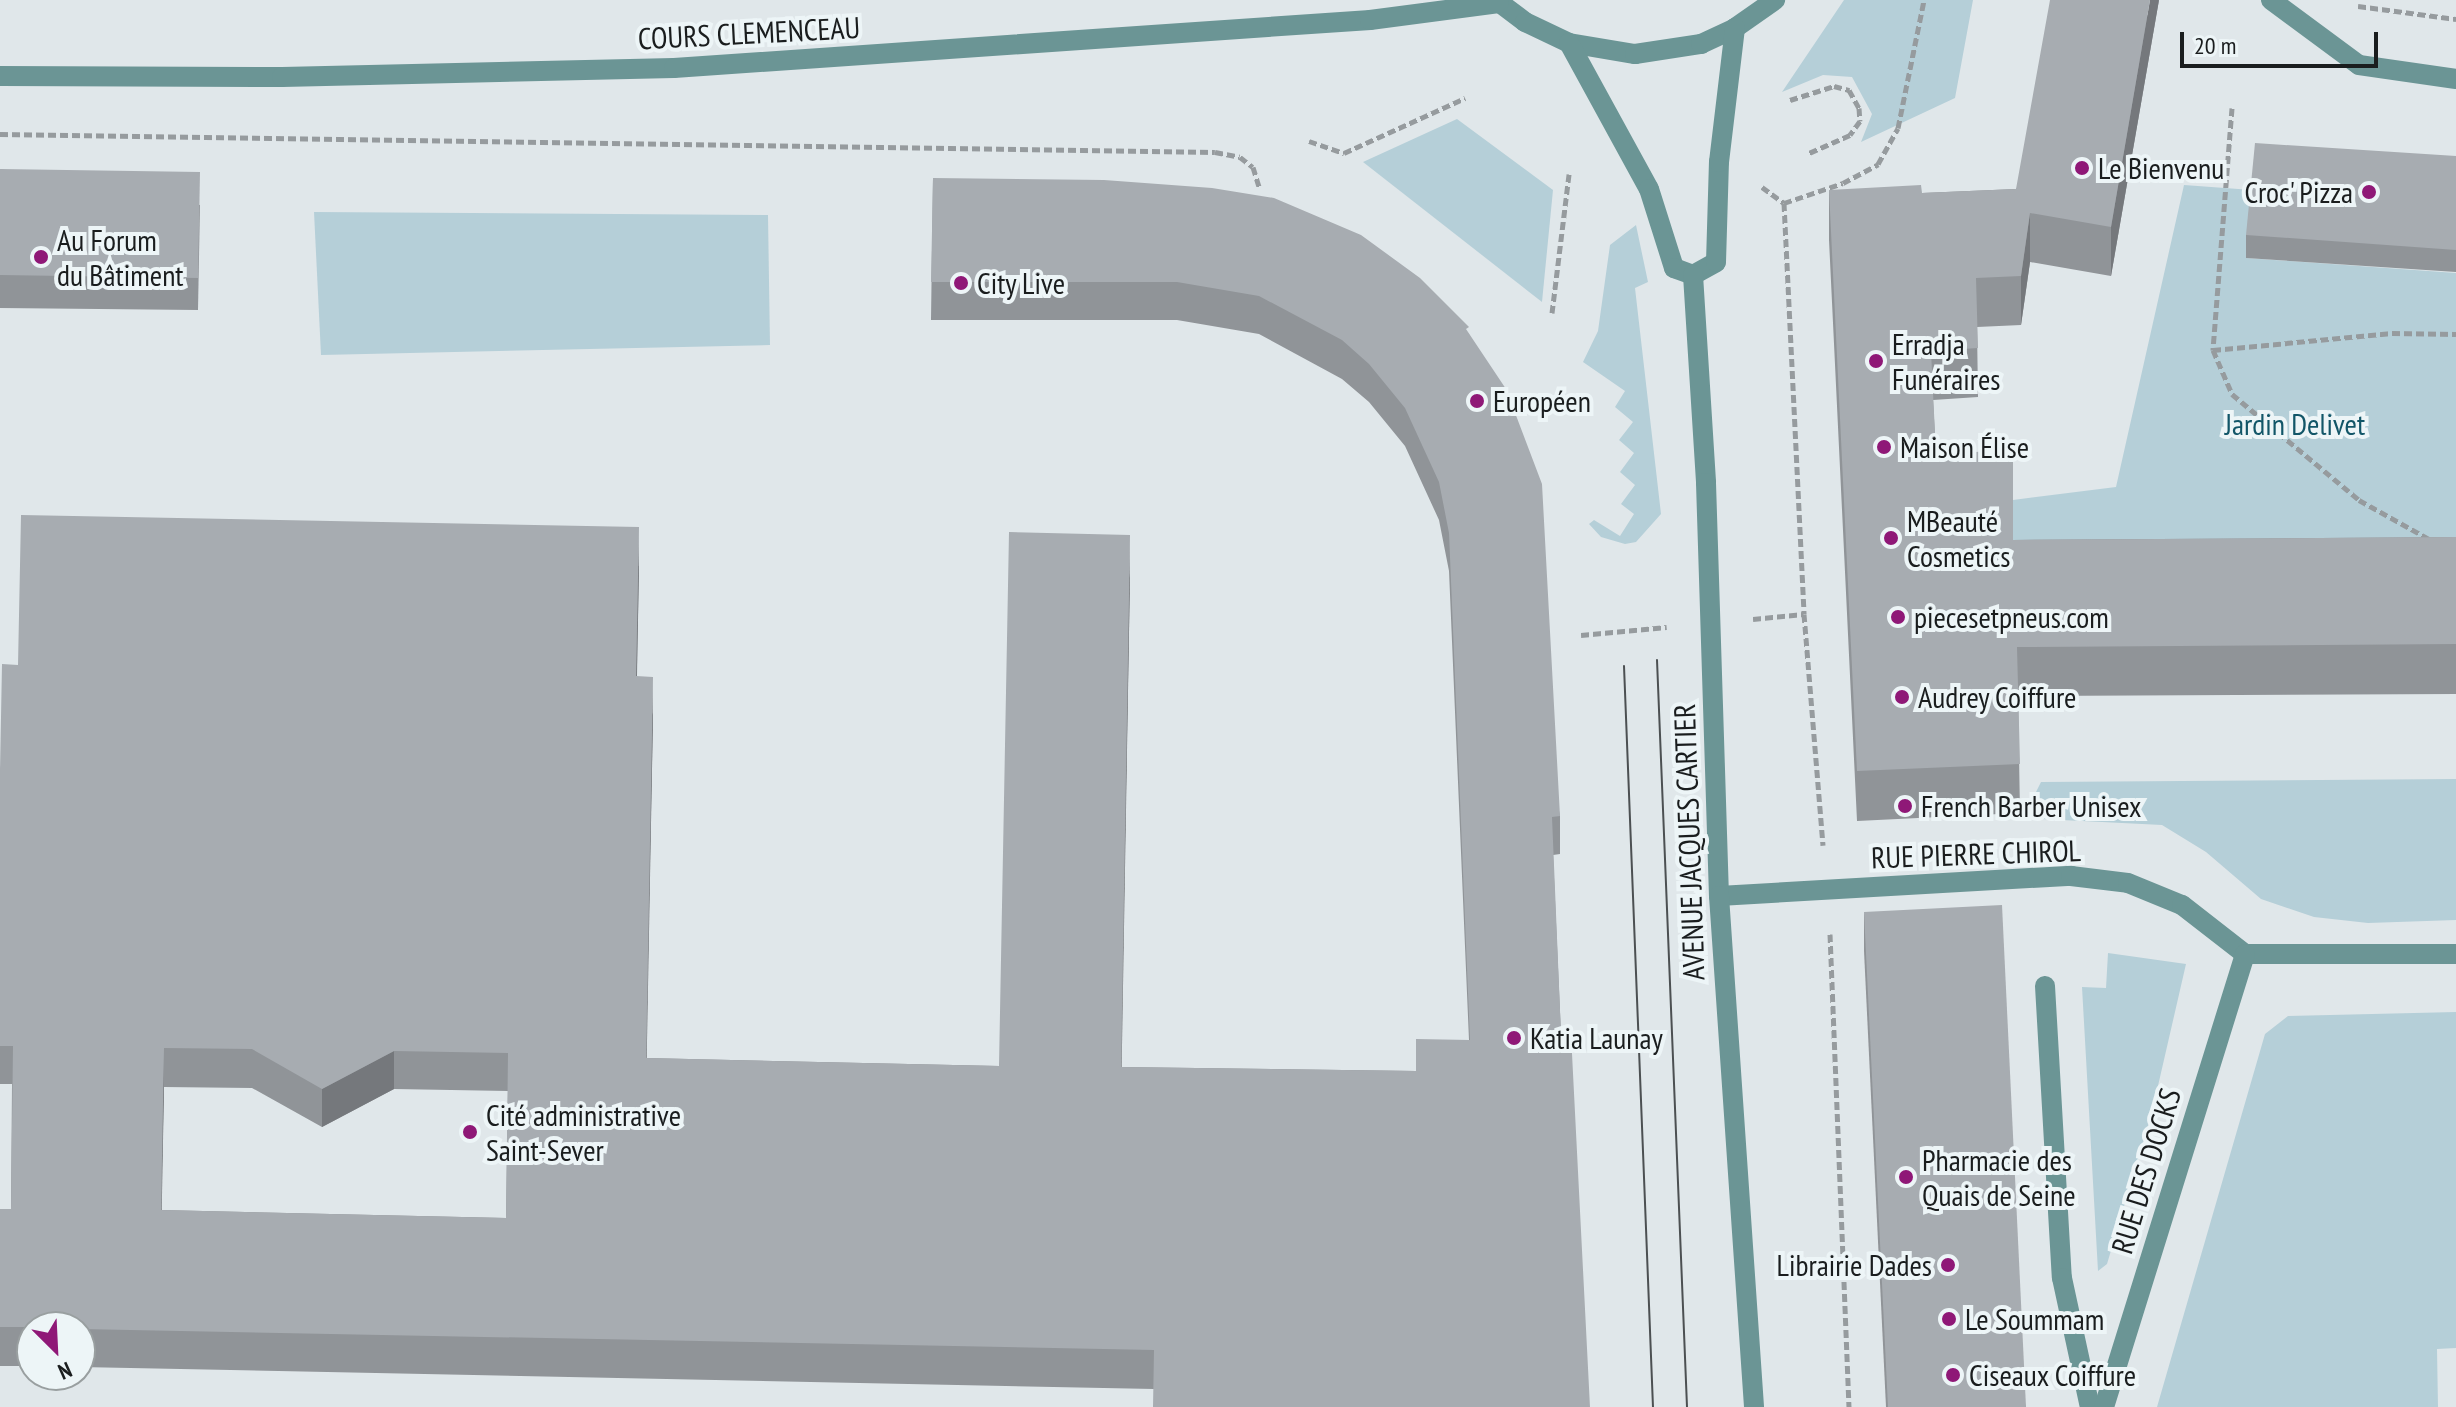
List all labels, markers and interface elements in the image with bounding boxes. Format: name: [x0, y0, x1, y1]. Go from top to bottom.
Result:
street label: COURS CLEMENCEAU: [637, 9, 861, 57]
scale bar: [2184, 16, 2382, 66]
text: 20 m: [2194, 30, 2236, 61]
place label: Le Bienvenu: [2098, 150, 2224, 186]
marker: Le Bienvenu: [2073, 159, 2091, 177]
place label: Croc' Pizza: [2243, 174, 2353, 210]
marker: Croc' Pizza: [2360, 183, 2378, 201]
place label: Au Forum du Bâtiment: [57, 222, 184, 292]
marker: Au Forum du Bâtiment: [32, 248, 50, 266]
place label: City Live: [977, 265, 1066, 301]
marker: City Live: [952, 274, 970, 292]
place label: Erradja Funéraires: [1892, 326, 2000, 396]
marker: Erradja Funéraires: [1867, 352, 1885, 370]
place label: Européen: [1493, 383, 1591, 419]
marker: Européen: [1468, 392, 1486, 410]
park label: Jardin Delivet: [2225, 406, 2365, 442]
place label: Maison Élise: [1900, 429, 2029, 465]
marker: Maison Élise: [1875, 438, 1893, 456]
place label: MBeauté Cosmetics: [1907, 503, 2010, 574]
marker: MBeauté Cosmetics: [1882, 529, 1900, 547]
place label: piecesetpneus.com: [1914, 599, 2109, 635]
marker: piecesetpneus.com: [1889, 608, 1907, 626]
place label: Audrey Coiffure: [1918, 679, 2077, 715]
marker: Audrey Coiffure: [1893, 688, 1911, 706]
street label: AVENUE JACQUES CARTIER: [1666, 703, 1712, 981]
place label: French Barber Unisex: [1921, 788, 2141, 824]
marker: French Barber Unisex: [1896, 797, 1914, 815]
street label: RUE PIERRE CHIROL: [1870, 832, 2082, 876]
place label: Katia Launay: [1530, 1020, 1663, 1056]
marker: Katia Launay: [1505, 1029, 1523, 1047]
street label: RUE DES DOCKS: [2104, 1084, 2188, 1258]
place label: Cité administrative Saint-Sever: [486, 1097, 681, 1168]
marker: Cité administrative Saint-Sever: [461, 1123, 479, 1141]
place label: Pharmacie des Quais de Seine: [1922, 1142, 2076, 1212]
marker: Pharmacie des Quais de Seine: [1897, 1168, 1915, 1186]
place label: Librairie Dades: [1777, 1247, 1932, 1283]
marker: Librairie Dades: [1939, 1256, 1957, 1274]
place label: Le Soummam: [1965, 1301, 2104, 1337]
marker: Le Soummam: [1940, 1310, 1958, 1328]
north arrow: [16, 1311, 96, 1391]
text: N: [54, 1356, 76, 1386]
place label: Ciseaux Coiffure: [1969, 1357, 2137, 1393]
marker: Ciseaux Coiffure: [1944, 1366, 1962, 1384]

